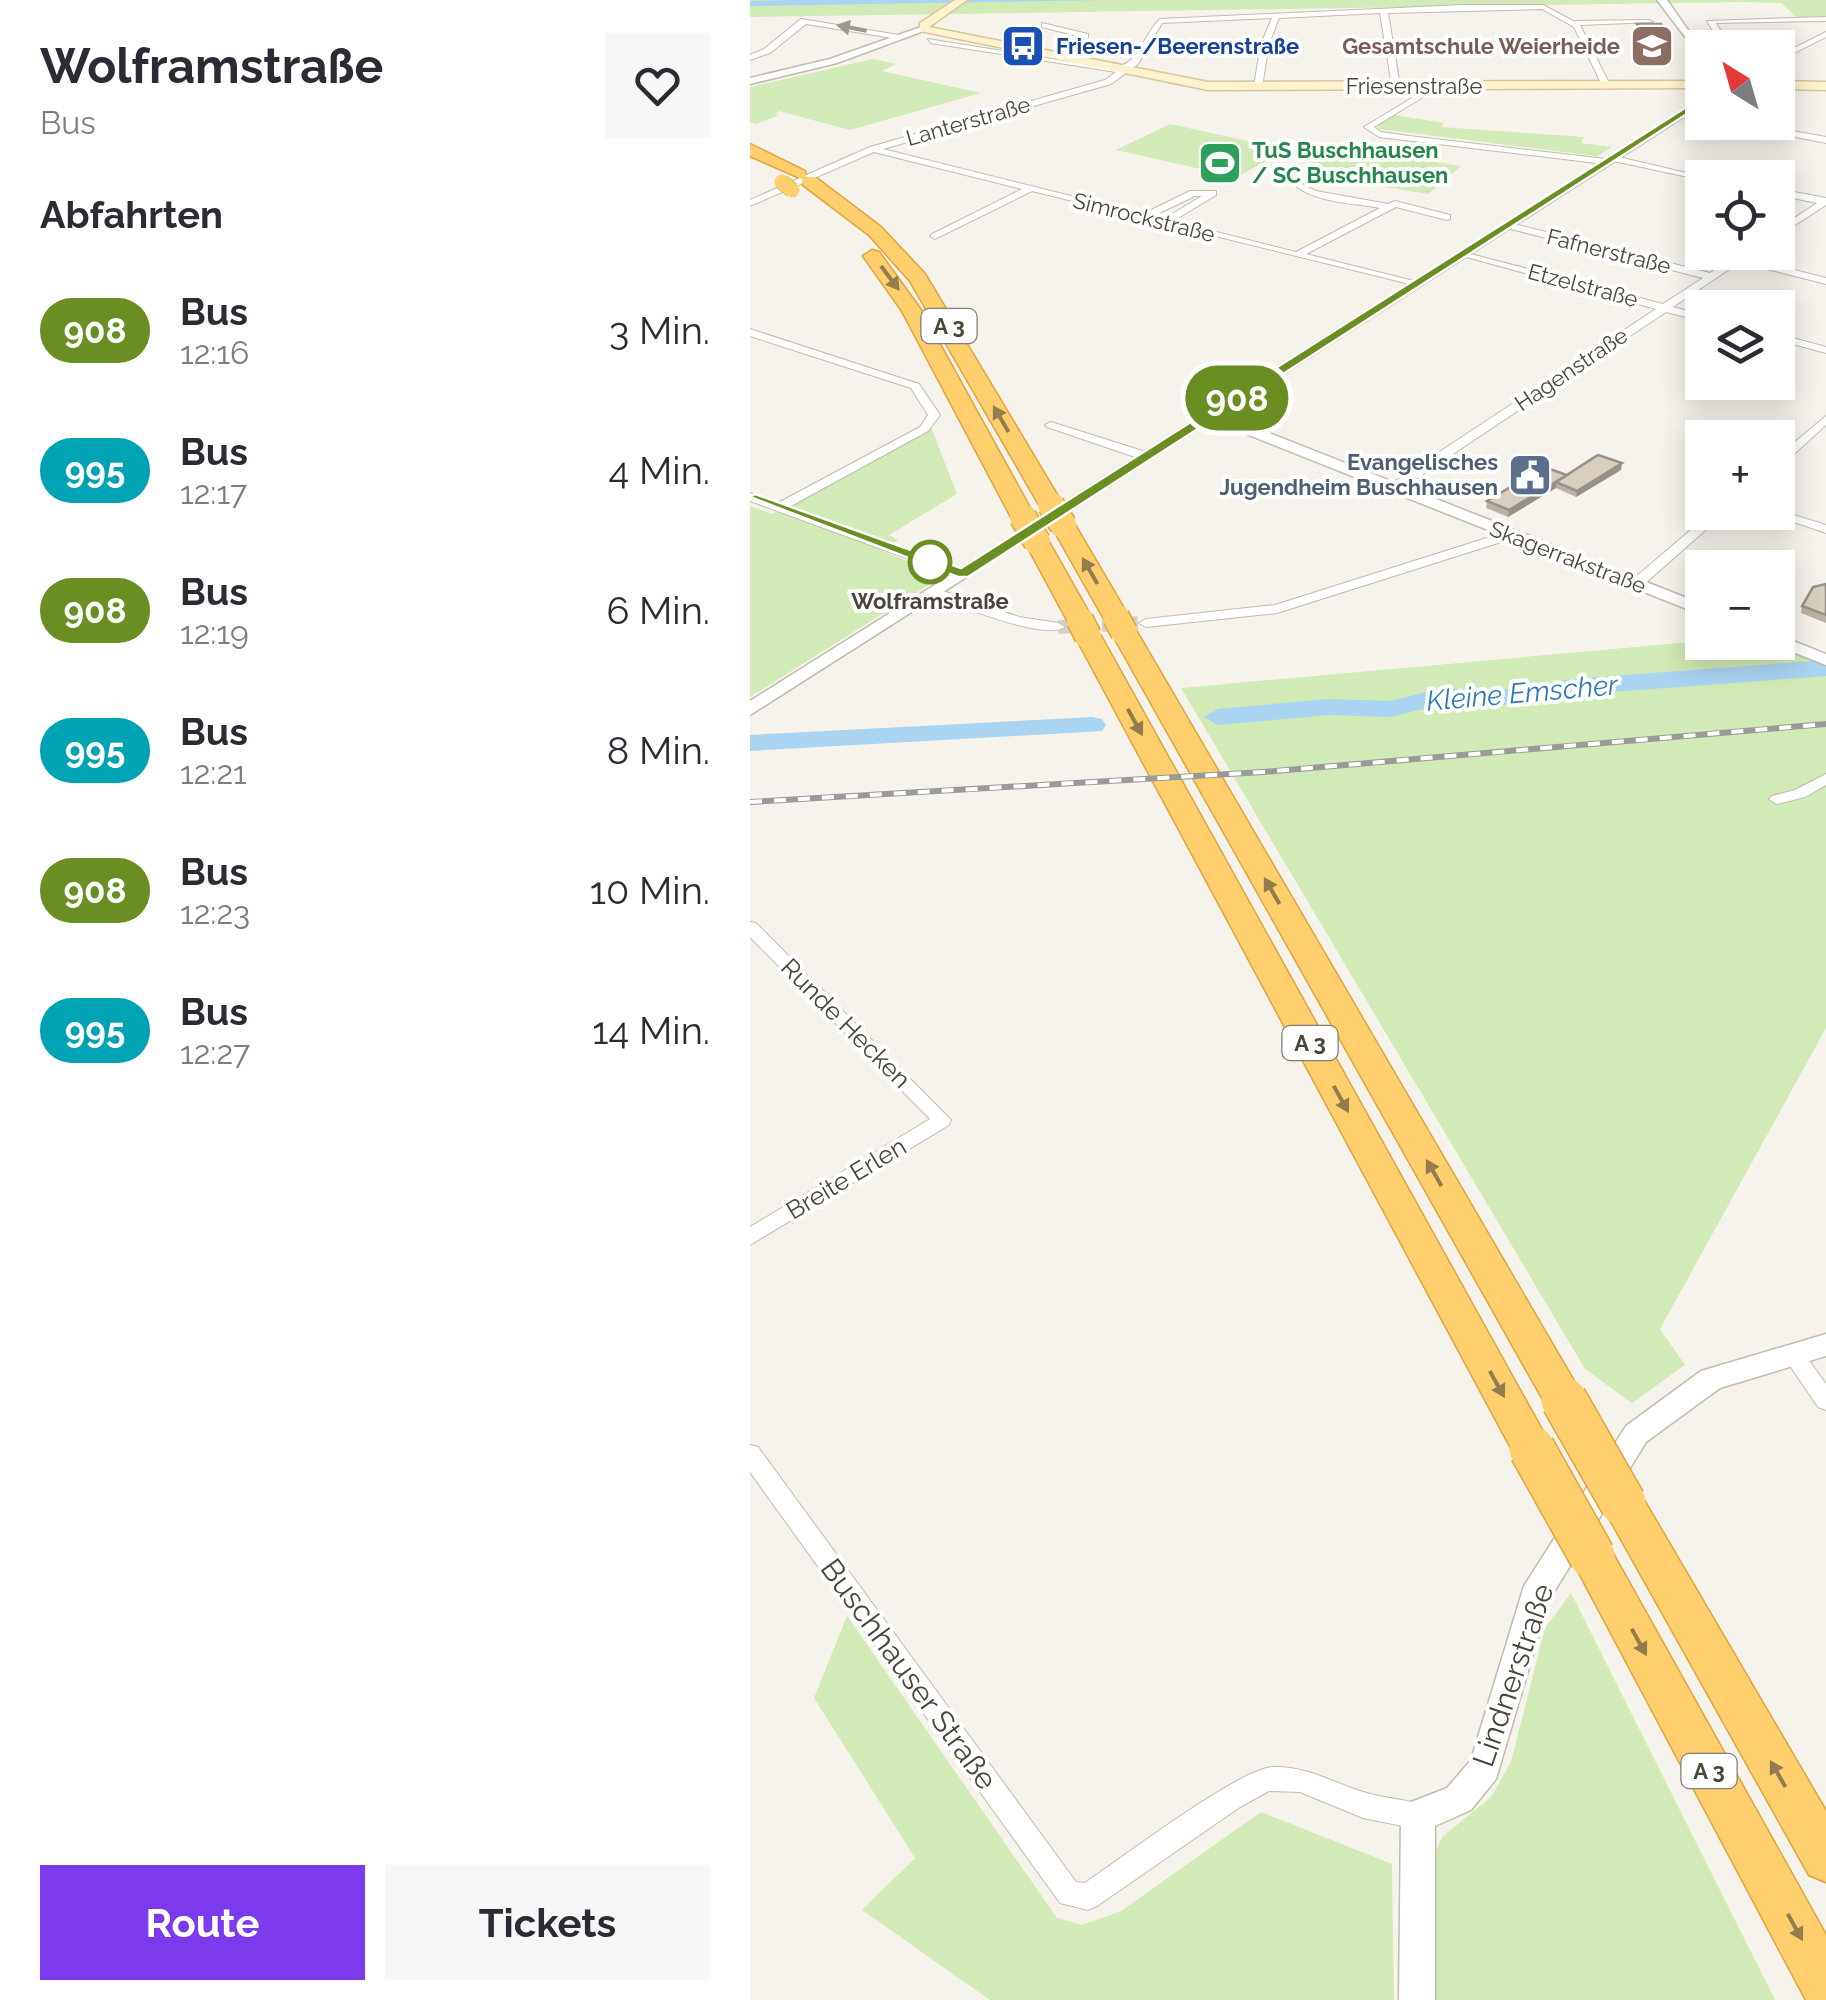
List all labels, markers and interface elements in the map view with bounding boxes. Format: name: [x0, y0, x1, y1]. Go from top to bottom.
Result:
one-way arrow: [836, 19, 867, 35]
bus stop icon: Friesen-/Beerenstraße: [1000, 23, 1046, 69]
school or university icon: Gesamtschule Weierheide: [1629, 23, 1675, 69]
north arrow: [1685, 30, 1795, 140]
map controls: [1685, 30, 1795, 660]
button: heart: [605, 33, 710, 138]
place label: Friesen-/Beerenstraße: [1056, 33, 1299, 59]
place label: Gesamtschule Weierheide: [1342, 33, 1620, 59]
text: Wolframstraße: [40, 38, 383, 94]
street label: Friesenstraße: [1346, 73, 1482, 99]
street label: Lanterstraße: [903, 91, 1033, 151]
text: Bus: [40, 104, 96, 141]
place label: TuS Buschhausen / SC Buschhausen: [1252, 137, 1448, 188]
sports icon: TuS Buschhausen / SC Buschhausen: [1197, 140, 1243, 186]
button: locate: [1685, 160, 1795, 270]
street label: Simrockstraße: [1070, 187, 1218, 247]
text: Abfahrten: [40, 192, 223, 237]
street label: Fafnerstraße: [1544, 223, 1674, 279]
street label: Etzelstraße: [1525, 258, 1641, 312]
one-way arrow: [879, 265, 899, 291]
text: Bus: [180, 289, 248, 334]
button: layers: [1685, 290, 1795, 400]
text: 3 Min.: [609, 308, 710, 353]
road number: A 3: [922, 309, 976, 343]
text: 908: [63, 310, 127, 351]
street label: Hagenstraße: [1510, 322, 1632, 416]
text: 12:16: [180, 334, 249, 371]
line badge: 908: [1180, 366, 1294, 430]
text: 908: [1205, 378, 1269, 419]
one-way arrow: [993, 404, 1010, 433]
button: +: [1685, 420, 1795, 530]
text: Bus: [180, 429, 248, 474]
text: 4 Min.: [609, 448, 710, 493]
place label: Evangelisches Jugendheim Buschhausen: [1219, 449, 1498, 500]
text: 995: [65, 450, 125, 491]
public building icon: Evangelisches Jugendheim Buschhausen: [1507, 452, 1553, 498]
text: 12:17: [180, 474, 247, 511]
street label: Skagerrakstraße: [1486, 515, 1650, 599]
marker: Wolframstraße: [909, 541, 951, 583]
button: −: [1685, 550, 1795, 660]
one-way arrow: [1081, 557, 1099, 585]
text: Bus: [180, 569, 248, 614]
text: 6 Min.: [606, 588, 710, 633]
place label: Wolframstraße: [851, 588, 1009, 614]
text: 908: [63, 590, 127, 631]
text: 12:19: [180, 614, 249, 651]
water label: Kleine Emscher: [1425, 668, 1620, 718]
one-way arrow: [1126, 708, 1143, 736]
text: Bus: [180, 709, 248, 754]
text: 8 Min.: [607, 728, 710, 773]
text: 995: [65, 730, 125, 771]
text: 12:21: [180, 754, 247, 791]
text: Bus: [180, 849, 248, 894]
text: 10 Min.: [590, 868, 710, 913]
text: 908: [63, 870, 127, 911]
one-way arrow: [1264, 876, 1281, 905]
text: 12:23: [180, 894, 250, 931]
street label: Runde Hecken: [775, 952, 917, 1094]
text: Bus: [180, 989, 248, 1034]
text: 14 Min.: [592, 1008, 710, 1053]
text: 995: [65, 1010, 125, 1051]
road number: A 3: [1282, 1026, 1338, 1060]
text: 12:27: [180, 1034, 250, 1071]
one-way arrow: [1333, 1085, 1350, 1114]
street label: Breite Erlen: [781, 1131, 911, 1225]
one-way arrow: [1425, 1158, 1442, 1187]
one-way arrow: [1489, 1370, 1506, 1399]
street label: Buschhauser Straße: [814, 1552, 1004, 1796]
street label: Lindnerstraße: [1465, 1579, 1561, 1771]
one-way arrow: [1630, 1628, 1647, 1656]
road number: A 3: [1682, 1754, 1736, 1788]
one-way arrow: [1769, 1759, 1786, 1788]
button: Route: [40, 1865, 365, 1980]
button: Tickets: [385, 1865, 710, 1980]
one-way arrow: [1786, 1913, 1803, 1942]

